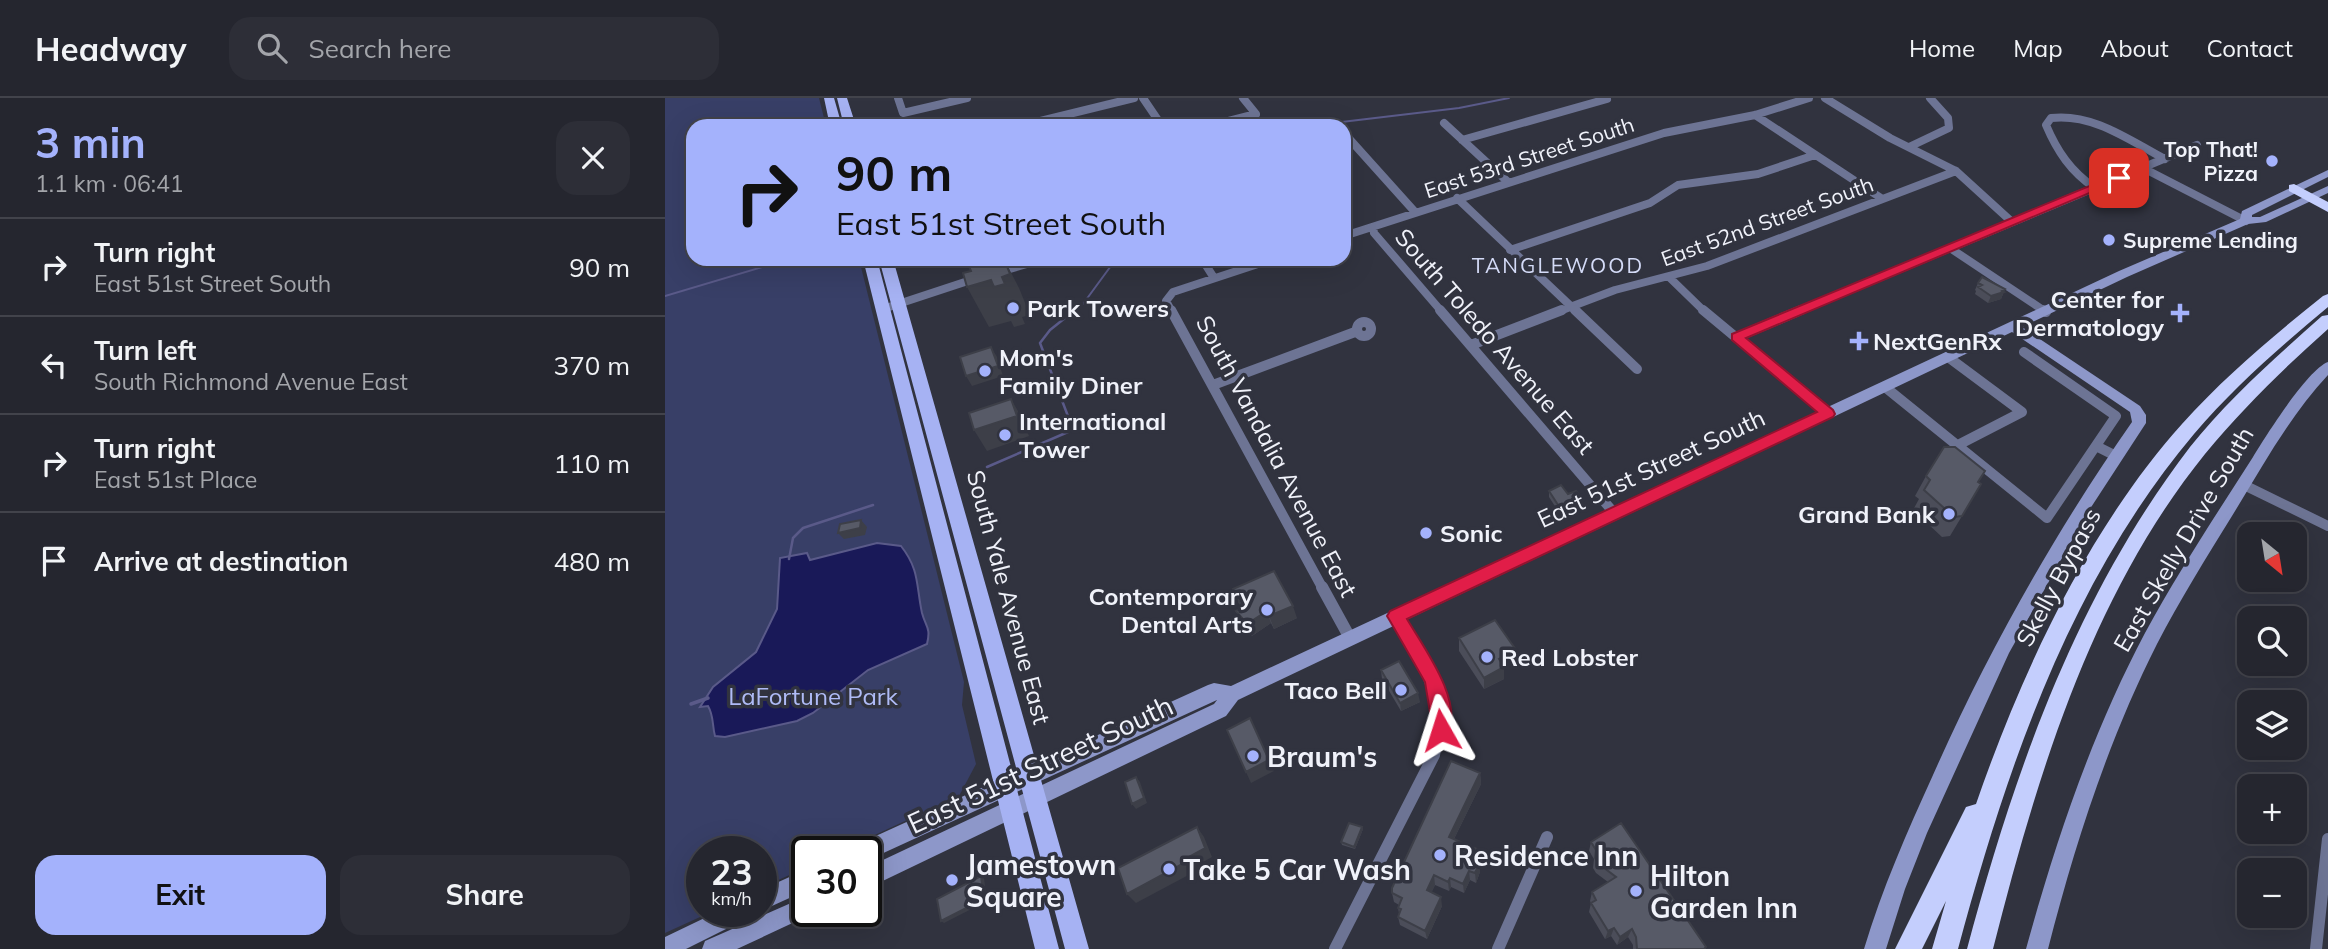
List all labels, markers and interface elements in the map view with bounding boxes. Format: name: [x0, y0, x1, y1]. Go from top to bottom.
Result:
search box: [229, 17, 719, 80]
text: Headway: [35, 28, 187, 69]
icon: search: [253, 29, 291, 67]
text: Search here: [309, 32, 451, 65]
text: Home: [1909, 33, 1975, 63]
text: Map: [2013, 33, 2063, 63]
text: About: [2101, 33, 2169, 63]
text: Contact: [2207, 33, 2293, 63]
street label: East 53rd Street South: [1421, 111, 1637, 203]
text: 3 min: [35, 116, 146, 169]
button: close: [556, 121, 630, 195]
place label: Top That! Pizza: [2164, 136, 2258, 186]
text: 90 m: [836, 142, 952, 203]
icon: right: [721, 147, 812, 238]
pin: [2089, 148, 2149, 208]
marker: Top That! Pizza: [2264, 153, 2280, 169]
icon: arrive: [2100, 159, 2138, 197]
text: 1.1 km · 06:41: [35, 169, 184, 198]
street label: East 52nd Street South: [1657, 170, 1877, 272]
text: East 51st Street South: [836, 203, 1166, 243]
street label: South Toledo Avenue East: [1389, 222, 1601, 460]
place label: Supreme Lending: [2123, 227, 2298, 253]
marker: Supreme Lending: [2101, 232, 2117, 248]
text: Turn right: [94, 236, 215, 269]
icon: right: [35, 248, 73, 286]
text: 90 m: [569, 251, 630, 284]
district label: TANGLEWOOD: [1472, 252, 1644, 278]
text: East 51st Street South: [94, 269, 331, 298]
place label: Center for Dermatology: [2015, 284, 2165, 342]
place label: Park Towers: [1027, 293, 1169, 323]
marker: Park Towers: [1005, 300, 1021, 316]
marker: Center for Dermatology: [2170, 303, 2190, 323]
street label: South Vandalia Avenue East: [1190, 310, 1364, 602]
place label: NextGenRx: [1873, 326, 2003, 356]
marker: NextGenRx: [1851, 333, 1867, 349]
text: Turn left: [94, 334, 196, 367]
place label: Mom's Family Diner: [999, 342, 1143, 400]
icon: left: [35, 346, 73, 384]
text: 370 m: [554, 349, 630, 382]
marker: Mom's Family Diner: [977, 363, 993, 379]
text: South Richmond Avenue East: [94, 367, 408, 396]
street label: East 51st Street South: [1532, 402, 1770, 534]
place label: International Tower: [1019, 406, 1166, 464]
street label: East Skelly Drive South: [2106, 421, 2260, 657]
marker: International Tower: [997, 427, 1013, 443]
text: Turn right: [94, 432, 215, 465]
icon: right: [35, 444, 73, 482]
text: 110 m: [554, 447, 630, 480]
text: East 51st Place: [94, 465, 257, 494]
street label: South Yale Avenue East: [961, 467, 1057, 727]
place label: Grand Bank: [1798, 499, 1936, 529]
street label: Skelly Bypass: [2009, 503, 2107, 651]
marker: Grand Bank: [1941, 506, 1957, 522]
place label: Sonic: [1440, 518, 1503, 548]
north arrow: [2237, 522, 2307, 592]
map controls: [2237, 522, 2307, 928]
marker: Sonic: [1418, 525, 1434, 541]
icon: arrive: [35, 542, 73, 580]
text: Arrive at destination: [94, 545, 349, 578]
text: 480 m: [554, 545, 630, 578]
place label: Contemporary Dental Arts: [1089, 581, 1254, 639]
marker: Contemporary Dental Arts: [1259, 602, 1275, 618]
button: search: [2237, 606, 2307, 676]
place label: Red Lobster: [1501, 642, 1639, 672]
marker: Red Lobster: [1479, 649, 1495, 665]
place label: Taco Bell: [1284, 675, 1387, 705]
park label: LaFortune Park: [728, 681, 898, 711]
marker: Taco Bell: [1393, 682, 1409, 698]
street label: East 51st Street South: [902, 687, 1178, 841]
button: layers: [2237, 690, 2307, 760]
position arrow: [1404, 693, 1478, 767]
place label: Braum's: [1267, 739, 1377, 774]
marker: Braum's: [1245, 748, 1261, 764]
button: +: [2237, 774, 2307, 844]
speed limit sign: 30: [791, 836, 882, 927]
place label: Residence Inn: [1454, 838, 1638, 873]
place label: Jamestown Square: [966, 847, 1116, 914]
marker: Residence Inn: [1432, 847, 1448, 863]
text: 23: [710, 850, 753, 894]
place label: Take 5 Car Wash: [1183, 852, 1411, 887]
button: Exit: [35, 855, 326, 935]
button: Share: [340, 855, 630, 935]
place label: Hilton Garden Inn: [1650, 858, 1798, 925]
button: −: [2237, 858, 2307, 928]
marker: Take 5 Car Wash: [1161, 861, 1177, 877]
marker: Jamestown Square: [944, 872, 960, 888]
marker: Hilton Garden Inn: [1628, 883, 1644, 899]
text: km/h: [711, 887, 752, 910]

